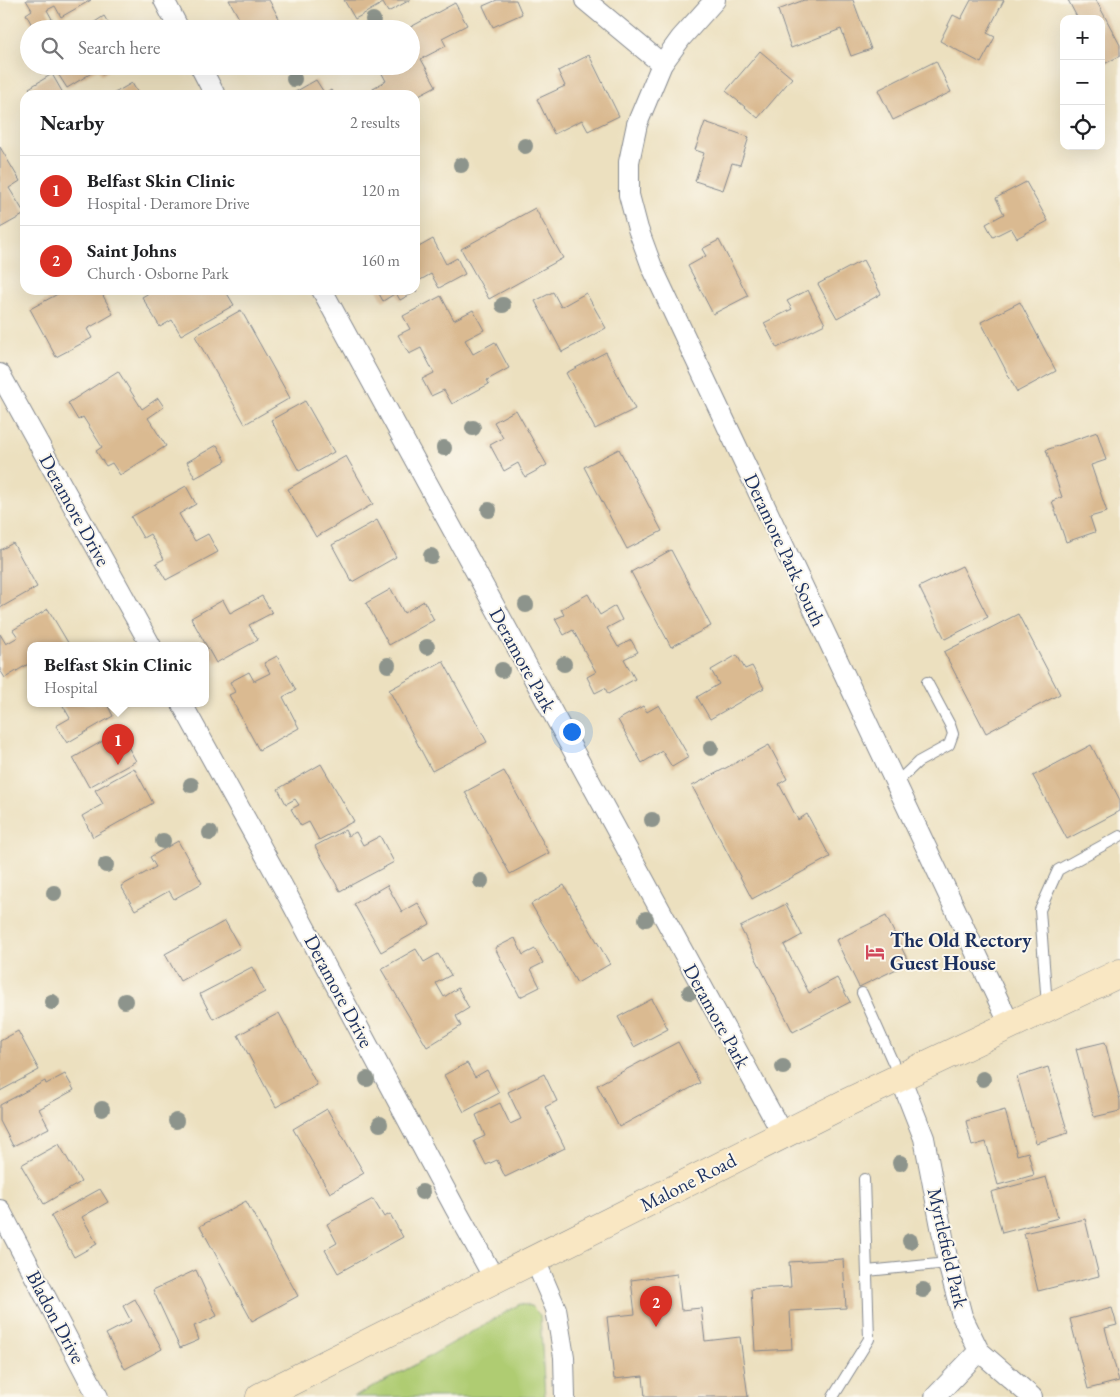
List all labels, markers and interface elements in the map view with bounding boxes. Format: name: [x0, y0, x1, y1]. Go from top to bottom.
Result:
map controls: [1060, 15, 1105, 150]
button: +: [1060, 15, 1105, 60]
search box: [20, 20, 420, 75]
icon: search: [38, 34, 66, 62]
text: Search here: [78, 35, 160, 60]
button: −: [1060, 60, 1105, 105]
button: locate: [1060, 105, 1105, 150]
text: Nearby: [40, 109, 104, 136]
text: 2 results: [350, 112, 400, 133]
text: Belfast Skin Clinic: [87, 168, 235, 193]
text: 1: [52, 180, 60, 201]
text: 120 m: [361, 180, 400, 201]
text: Hospital · Deramore Drive: [87, 193, 249, 214]
text: Saint Johns: [87, 238, 177, 263]
text: 2: [52, 250, 60, 271]
text: 160 m: [361, 250, 400, 271]
text: Church · Osborne Park: [87, 263, 229, 284]
street label: Deramore Drive: [34, 449, 117, 571]
street label: Deramore Park South: [738, 469, 832, 631]
street label: Deramore Park: [484, 603, 563, 717]
popup: [27, 642, 209, 707]
text: Belfast Skin Clinic: [44, 652, 192, 677]
text: Hospital: [44, 677, 98, 698]
your location: [559, 719, 585, 745]
pin: 1: [102, 724, 134, 765]
place label: The Old Rectory Guest House: [890, 927, 1032, 976]
street label: Deramore Drive: [298, 930, 380, 1052]
hotel icon: The Old Rectory Guest House: [864, 941, 886, 963]
street label: Deramore Park: [678, 959, 757, 1073]
street label: Malone Road: [636, 1146, 741, 1217]
street label: Myrtlefield Park: [922, 1185, 975, 1311]
street label: Bladon Drive: [21, 1266, 91, 1368]
pin: 2: [640, 1286, 672, 1327]

